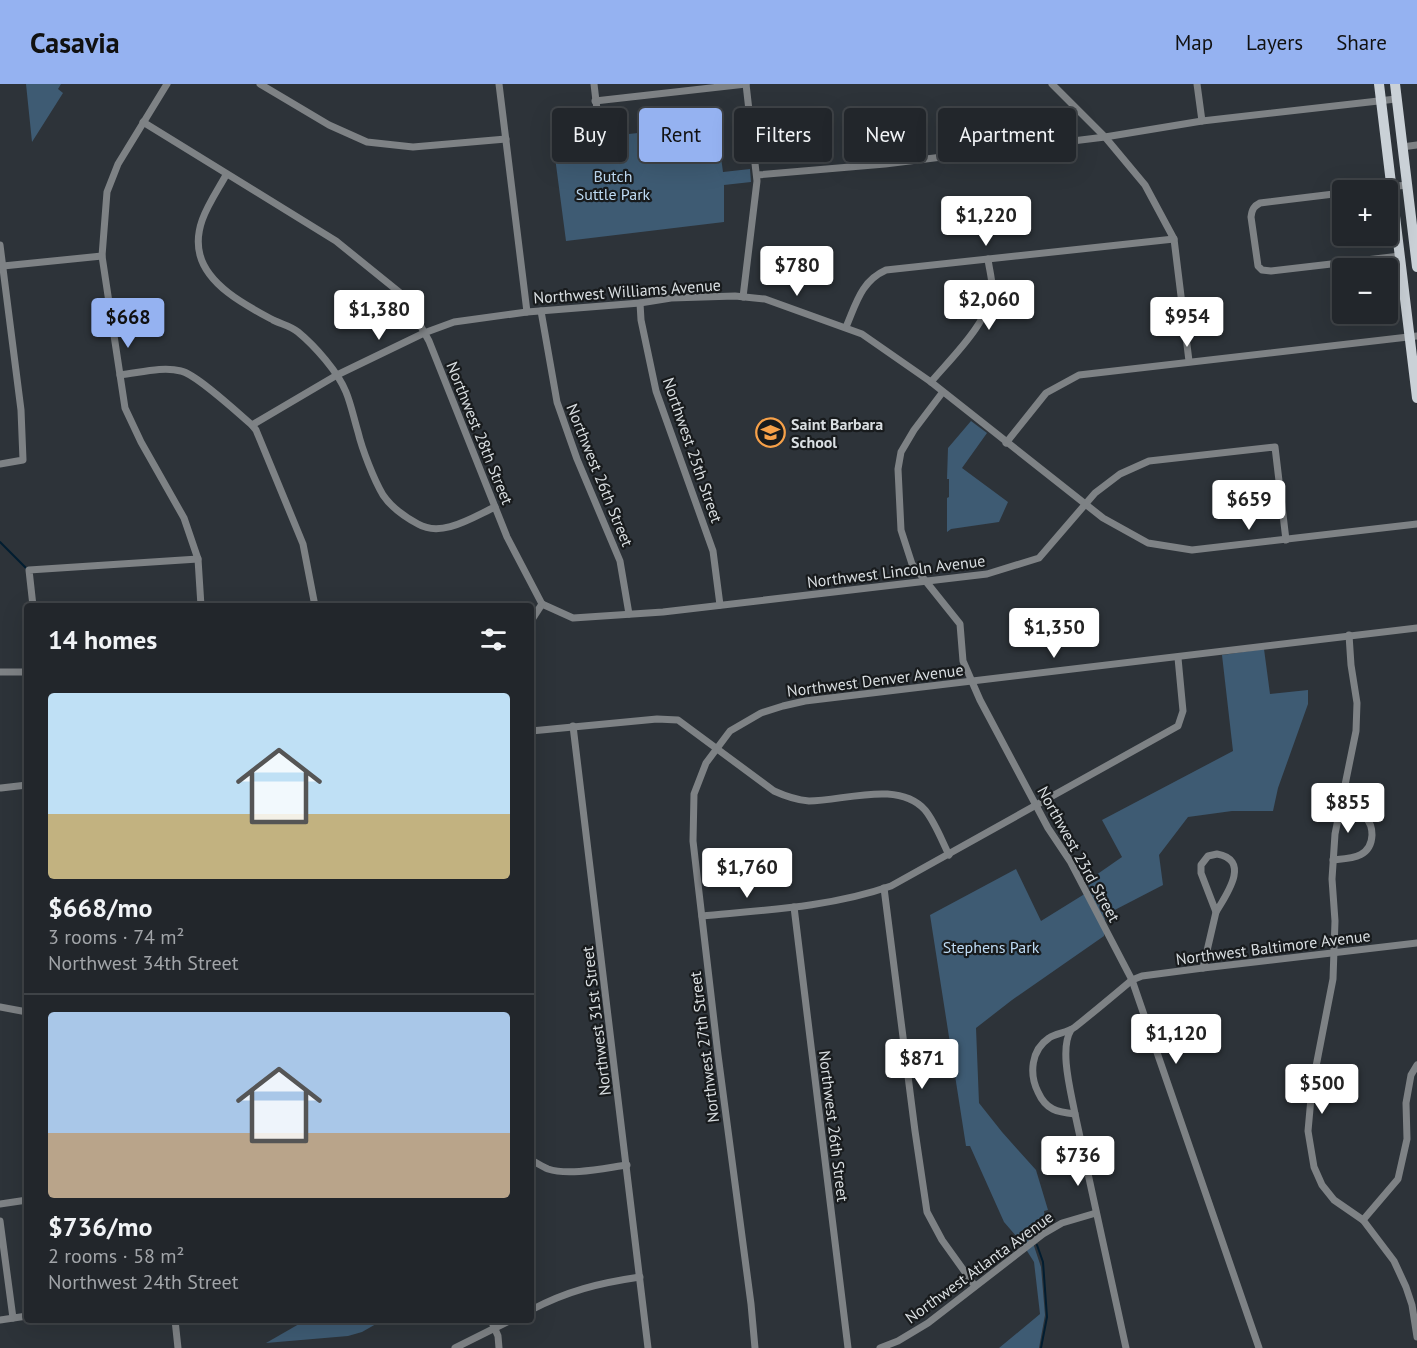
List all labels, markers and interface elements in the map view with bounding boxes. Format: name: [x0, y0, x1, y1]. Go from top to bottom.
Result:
text: Casavia: [30, 24, 120, 61]
text: Map: [1175, 29, 1213, 56]
text: Layers: [1246, 29, 1303, 56]
text: Share: [1336, 29, 1387, 56]
chip: Buy: [552, 108, 627, 162]
chip: Rent: [639, 108, 722, 162]
chip: Filters: [734, 108, 832, 162]
chip: New: [844, 108, 926, 162]
chip: Apartment: [938, 108, 1076, 162]
park label: Butch Suttle Park: [576, 166, 651, 204]
map controls: [1332, 180, 1398, 324]
button: +: [1332, 180, 1398, 246]
pin: $1,220: [937, 196, 1035, 247]
text: $1,220: [955, 202, 1017, 228]
pin: $780: [761, 246, 833, 297]
text: $780: [774, 252, 820, 278]
button: −: [1332, 258, 1398, 324]
street label: Northwest Williams Avenue: [533, 274, 721, 308]
pin: $2,060: [940, 280, 1038, 331]
text: $2,060: [958, 286, 1020, 312]
pin: $1,380: [330, 290, 428, 341]
text: $1,380: [348, 296, 410, 322]
pin: $954: [1151, 297, 1223, 348]
pin: $668: [92, 298, 164, 349]
text: $954: [1164, 303, 1210, 329]
text: $668: [105, 304, 151, 330]
street label: Northwest 28th Street: [442, 359, 518, 508]
street label: Northwest 25th Street: [659, 375, 727, 526]
street label: Northwest 26th Street: [562, 401, 638, 550]
place label: Saint Barbara School: [791, 414, 883, 452]
school or university icon: Saint Barbara School: [754, 417, 786, 449]
pin: $659: [1213, 480, 1285, 531]
text: $659: [1226, 486, 1272, 512]
street label: Northwest Lincoln Avenue: [806, 550, 986, 592]
pin: $1,350: [1005, 608, 1103, 659]
text: $1,350: [1023, 614, 1085, 640]
text: 14 homes: [48, 623, 157, 656]
icon: filters: [477, 623, 510, 656]
street label: Northwest Denver Avenue: [786, 659, 964, 701]
icon: home: [225, 732, 333, 840]
street label: Northwest 23rd Street: [1033, 783, 1125, 926]
pin: $855: [1312, 783, 1384, 834]
text: $855: [1325, 789, 1371, 815]
pin: $1,760: [698, 848, 796, 899]
text: $1,760: [716, 854, 778, 880]
text: $668/mo: [48, 891, 152, 924]
text: 3 rooms · 74 m²: [48, 924, 184, 950]
street label: Northwest Baltimore Avenue: [1174, 925, 1372, 969]
park label: Stephens Park: [943, 937, 1040, 957]
street label: Northwest 31st Street: [577, 945, 615, 1097]
text: Northwest 34th Street: [48, 950, 238, 976]
street label: Northwest 27th Street: [685, 970, 723, 1124]
pin: $1,120: [1127, 1014, 1225, 1065]
text: $1,120: [1145, 1020, 1207, 1046]
pin: $871: [886, 1039, 958, 1090]
text: $871: [899, 1045, 945, 1071]
street label: Northwest 26th Street: [815, 1049, 853, 1203]
icon: home: [225, 1051, 333, 1159]
pin: $500: [1286, 1064, 1358, 1115]
text: $500: [1299, 1070, 1345, 1096]
pin: $736: [1042, 1136, 1114, 1187]
text: $736: [1055, 1142, 1101, 1168]
street label: Northwest Atlanta Avenue: [901, 1207, 1057, 1327]
text: $736/mo: [48, 1210, 152, 1243]
text: 2 rooms · 58 m²: [48, 1243, 184, 1269]
text: Northwest 24th Street: [48, 1269, 238, 1295]

